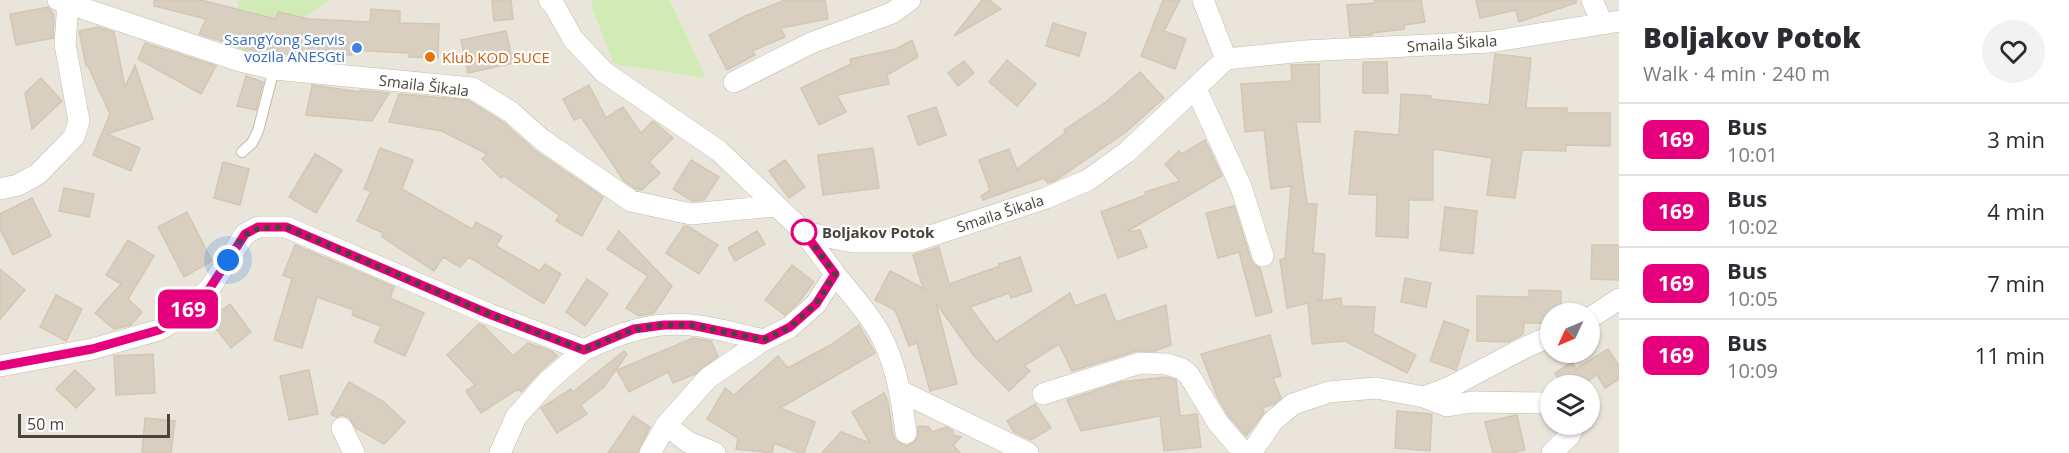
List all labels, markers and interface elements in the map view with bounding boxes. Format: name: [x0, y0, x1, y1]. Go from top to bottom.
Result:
text: Boljakov Potok: [1643, 18, 1861, 56]
button: heart: [1982, 20, 2045, 83]
place label: SsangYong Servis vozila ANESGti: [224, 29, 345, 66]
street label: Smaila Šikala: [1406, 30, 1498, 56]
marker: SsangYong Servis vozila ANESGti: [350, 41, 364, 55]
place label: Klub KOD SUCE: [442, 47, 550, 67]
marker: Klub KOD SUCE: [423, 50, 437, 64]
text: Walk · 4 min · 240 m: [1643, 60, 1830, 87]
street label: Smaila Šikala: [378, 70, 470, 100]
text: Bus: [1727, 111, 1767, 141]
text: 3 min: [1987, 124, 2045, 154]
text: 169: [1658, 125, 1694, 153]
text: 10:01: [1727, 141, 1778, 168]
text: Bus: [1727, 183, 1767, 213]
street label: Smaila Šikala: [954, 189, 1046, 237]
text: 4 min: [1987, 196, 2045, 226]
text: 169: [1658, 197, 1694, 225]
text: 10:02: [1727, 213, 1778, 240]
marker: Boljakov Potok: [791, 219, 817, 245]
place label: Boljakov Potok: [822, 222, 935, 242]
your location: [213, 245, 243, 275]
text: Bus: [1727, 255, 1767, 285]
text: 7 min: [1987, 268, 2045, 298]
text: 169: [1658, 269, 1694, 297]
text: 10:05: [1727, 285, 1778, 312]
line badge: 169: [154, 290, 222, 328]
text: 169: [170, 295, 206, 323]
north arrow: [1540, 303, 1600, 363]
map controls: [1540, 303, 1600, 435]
text: Bus: [1727, 327, 1767, 357]
text: 11 min: [1975, 340, 2045, 370]
text: 169: [1658, 341, 1694, 369]
text: 10:09: [1727, 357, 1778, 384]
button: layers: [1540, 375, 1600, 435]
scale bar: [18, 411, 170, 438]
text: 50 m: [27, 413, 64, 435]

